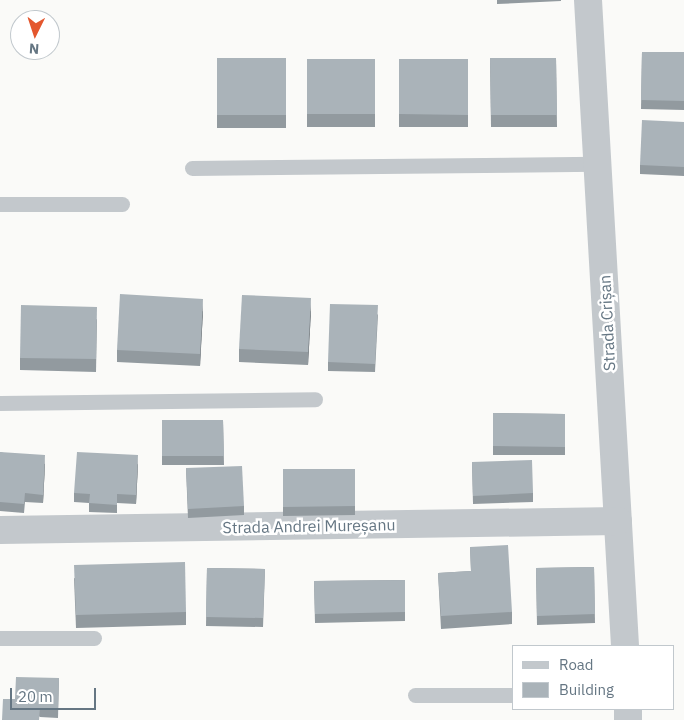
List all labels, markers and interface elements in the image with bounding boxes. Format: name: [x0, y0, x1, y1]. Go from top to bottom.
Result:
north arrow: [10, 10, 60, 60]
text: N: [28, 40, 40, 58]
street label: Strada Crișan: [595, 275, 619, 371]
street label: Strada Andrei Mureșanu: [222, 515, 396, 537]
legend: [512, 645, 674, 710]
text: Road: [559, 655, 594, 674]
scale bar: [12, 678, 99, 710]
text: Building: [559, 680, 614, 699]
text: 20 m: [18, 687, 53, 706]

